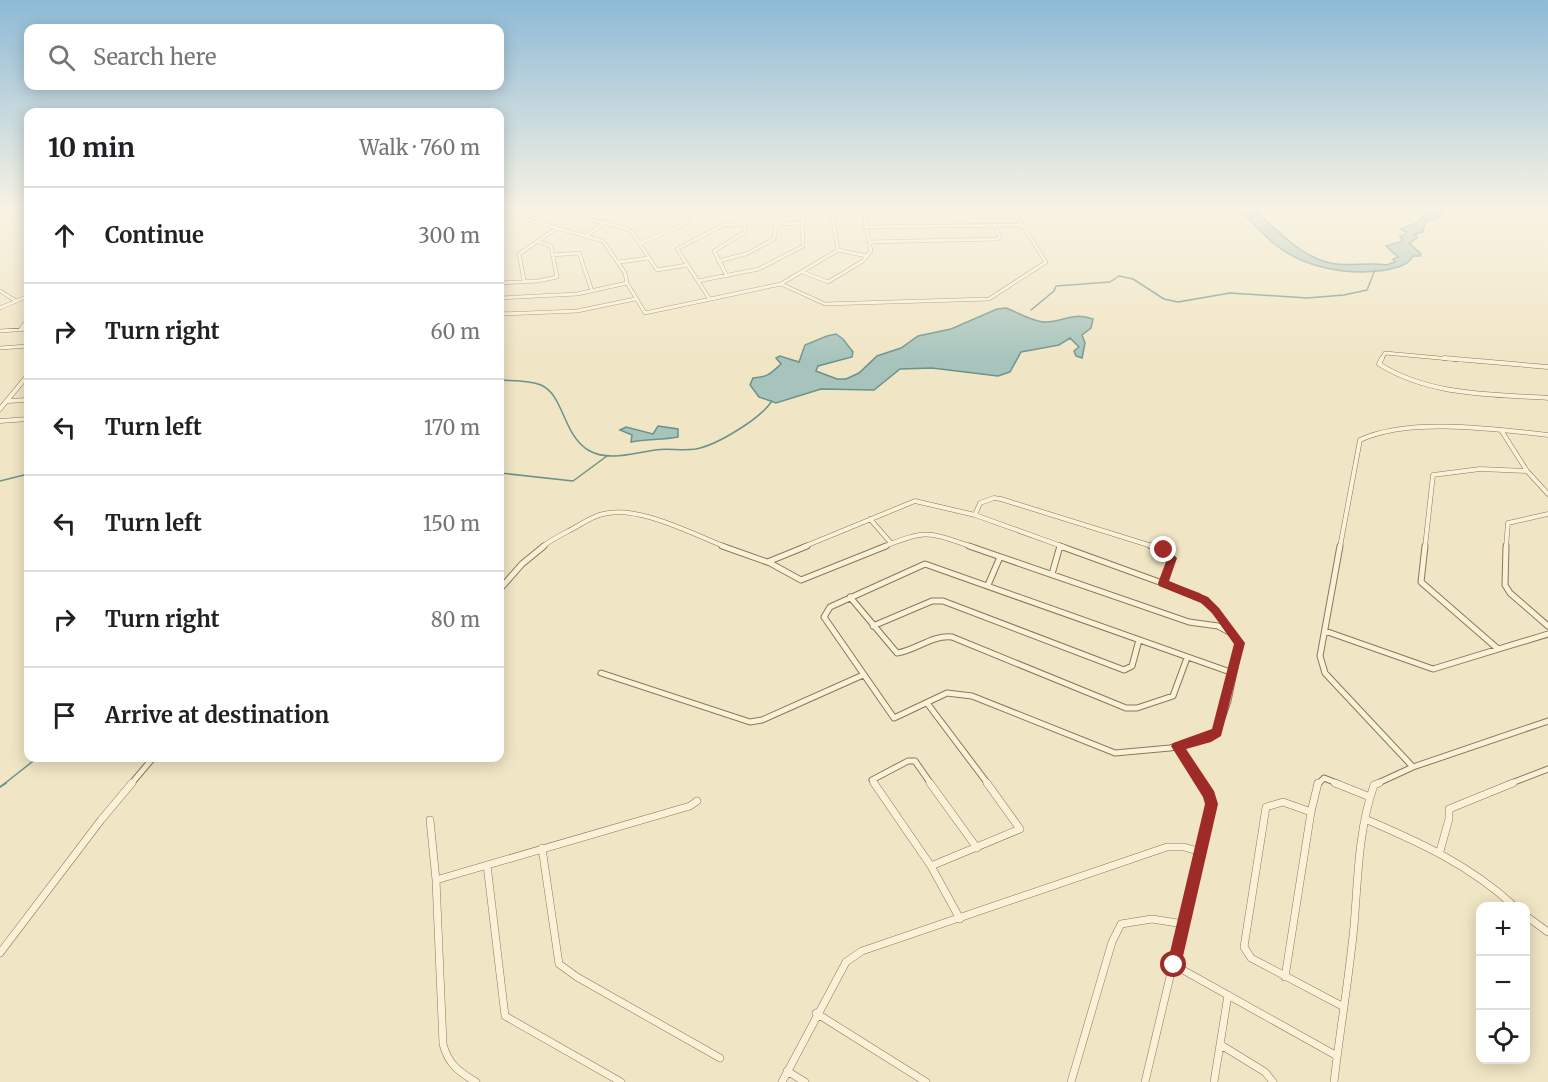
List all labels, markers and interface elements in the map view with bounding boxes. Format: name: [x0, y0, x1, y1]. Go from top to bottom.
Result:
search box: [24, 24, 504, 90]
icon: search: [45, 41, 78, 74]
text: Search here: [93, 43, 216, 71]
text: 10 min: [48, 131, 135, 164]
text: Walk · 760 m: [360, 135, 480, 160]
icon: ahead: [48, 219, 81, 252]
text: Continue: [105, 221, 204, 249]
text: 300 m: [418, 223, 480, 248]
icon: right: [48, 315, 81, 348]
text: Turn right: [105, 317, 219, 345]
text: 60 m: [430, 319, 480, 344]
icon: left: [48, 411, 81, 444]
text: Turn left: [105, 413, 202, 441]
text: 170 m: [424, 415, 480, 440]
icon: left: [48, 507, 81, 540]
text: Turn left: [105, 509, 202, 537]
text: 150 m: [423, 511, 480, 536]
route end: [1150, 536, 1176, 562]
icon: right: [48, 603, 81, 636]
text: Turn right: [105, 605, 219, 633]
text: 80 m: [431, 607, 480, 632]
icon: arrive: [48, 699, 81, 732]
text: Arrive at destination: [105, 701, 329, 729]
map controls: [1476, 902, 1530, 1064]
button: +: [1476, 902, 1530, 956]
route start: [1160, 951, 1186, 977]
button: −: [1476, 956, 1530, 1010]
button: locate: [1476, 1010, 1530, 1064]

